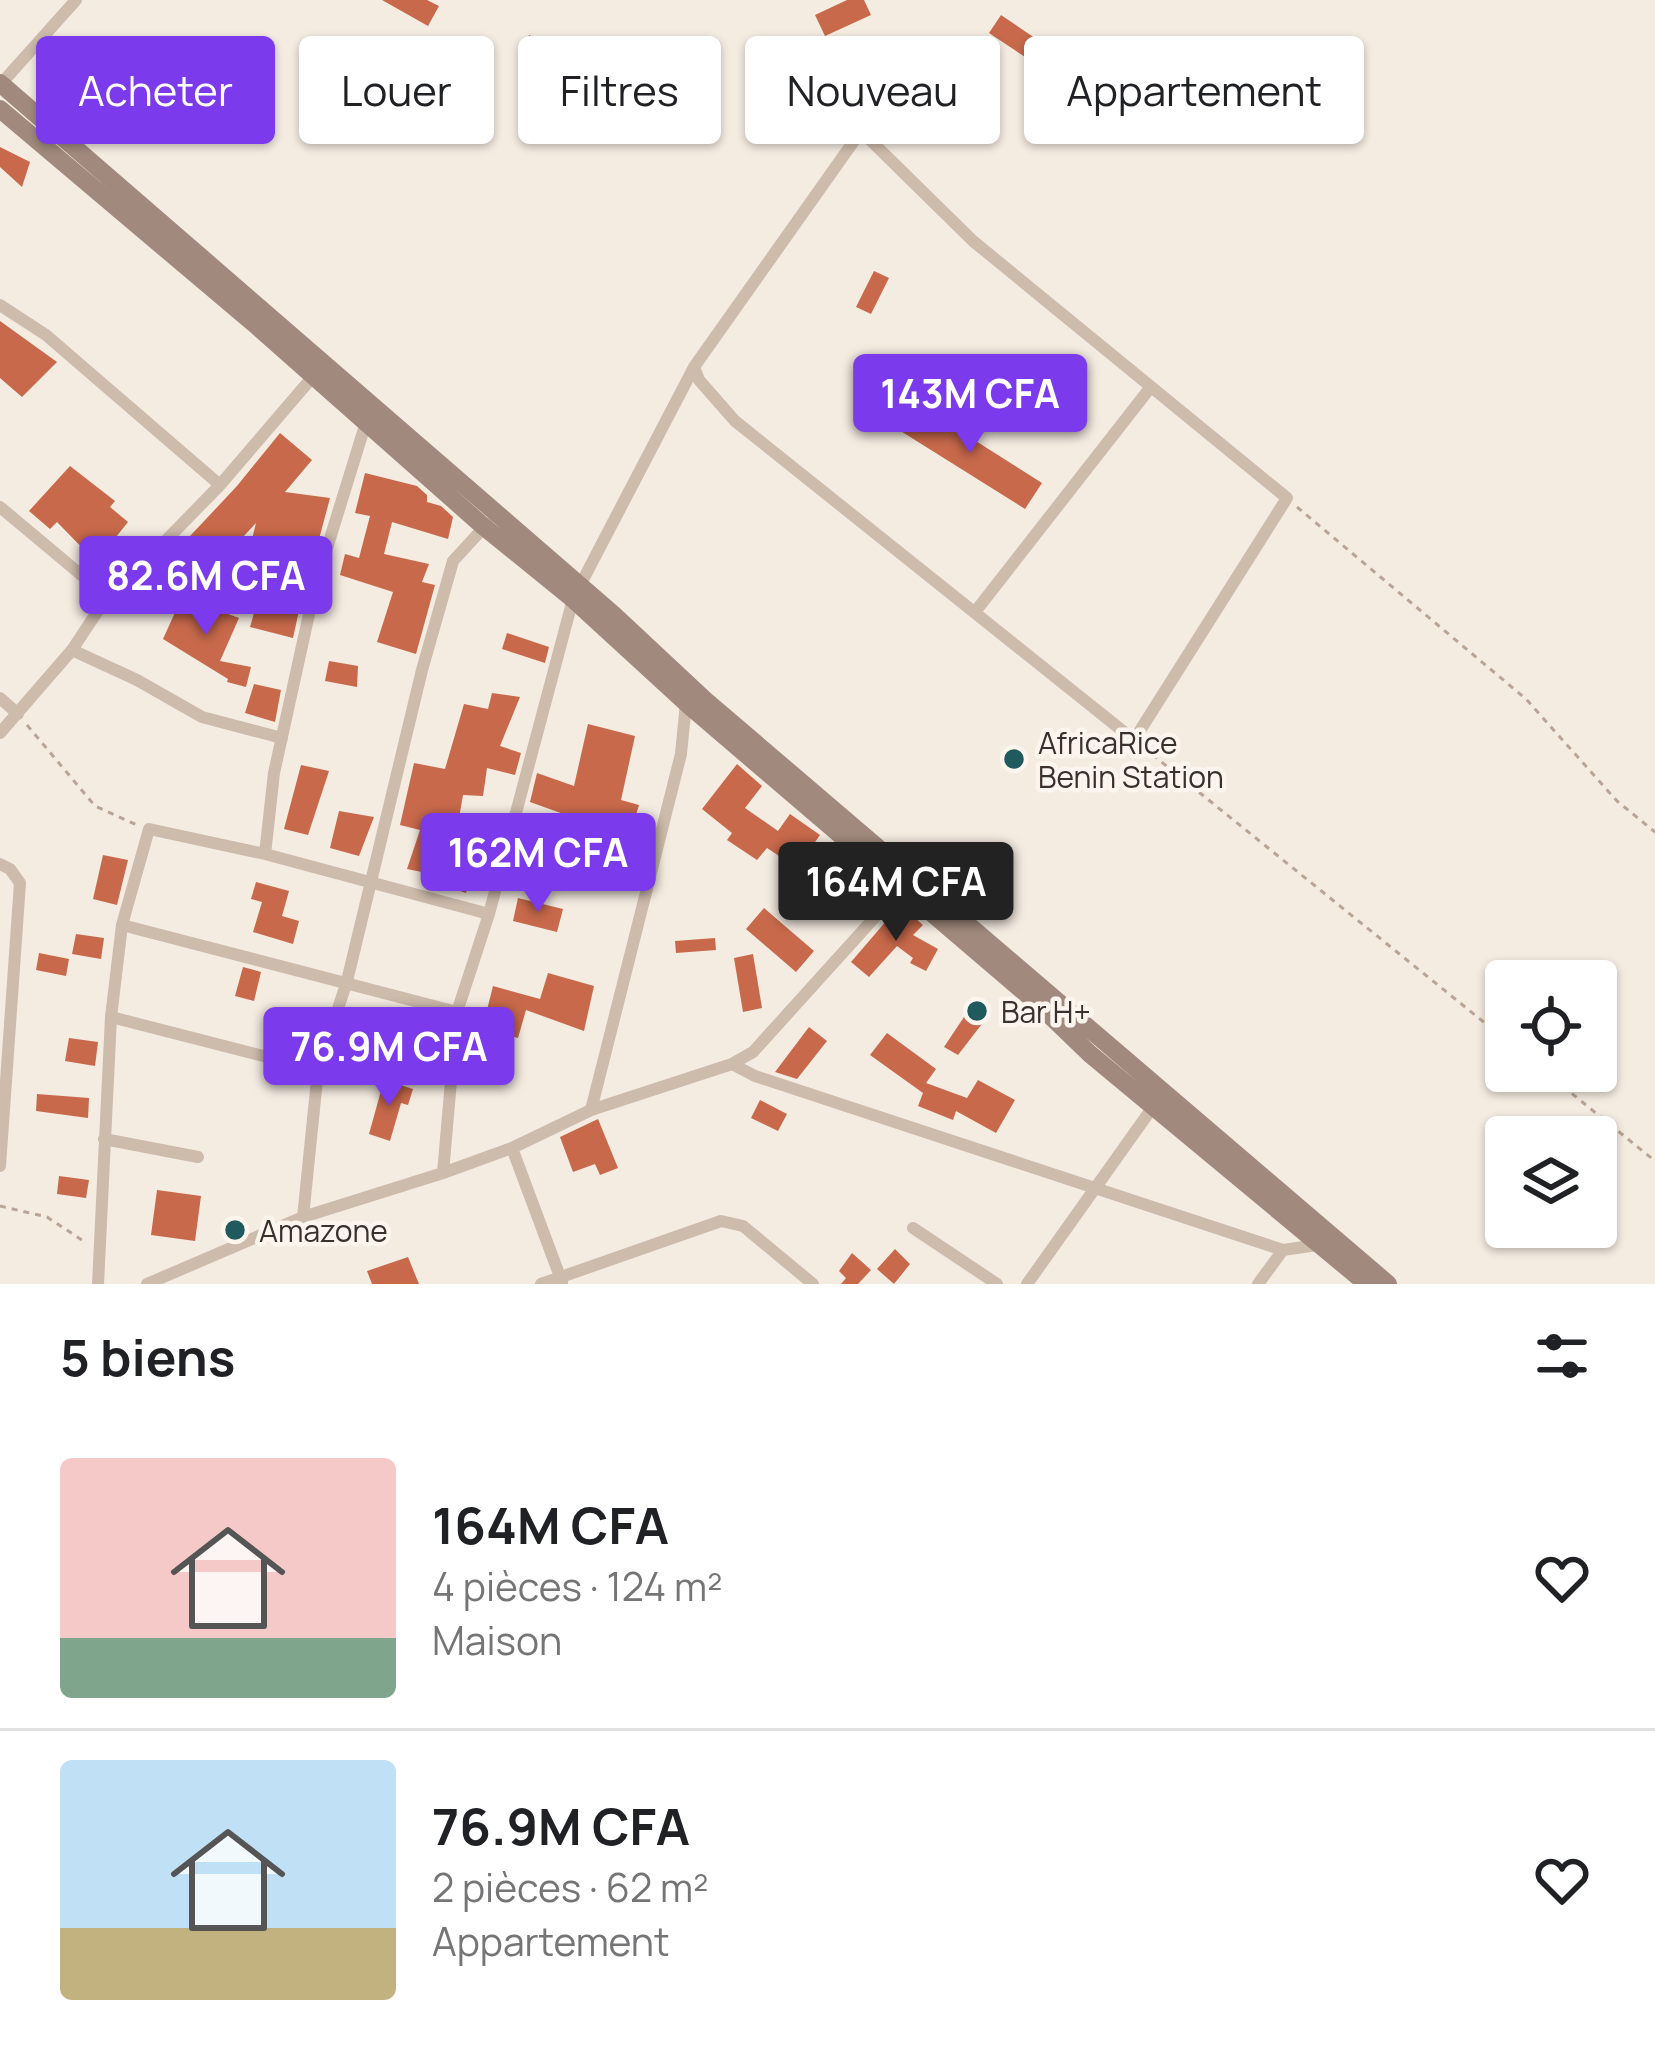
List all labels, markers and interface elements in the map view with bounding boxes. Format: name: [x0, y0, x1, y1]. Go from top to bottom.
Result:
chip: Acheter: [36, 36, 275, 144]
chip: Louer: [299, 36, 494, 144]
chip: Filtres: [518, 36, 721, 144]
chip: Nouveau: [745, 36, 1000, 144]
chip: Appartement: [1024, 36, 1364, 144]
pin: 143M CFA: [846, 354, 1094, 456]
text: 143M CFA: [880, 366, 1060, 420]
pin: 82.6M CFA: [69, 536, 343, 638]
text: 82.6M CFA: [106, 548, 306, 602]
place label: AfricaRice Benin Station: [1038, 722, 1224, 797]
marker: AfricaRice Benin Station: [1001, 746, 1027, 772]
pin: 162M CFA: [414, 813, 662, 915]
text: 162M CFA: [448, 825, 628, 879]
pin: 164M CFA: [772, 842, 1020, 944]
text: 164M CFA: [805, 854, 987, 908]
map controls: [1485, 960, 1617, 1248]
button: locate: [1485, 960, 1617, 1092]
place label: Bar H+: [1001, 991, 1091, 1032]
marker: Bar H+: [964, 998, 990, 1024]
pin: 76.9M CFA: [252, 1007, 526, 1109]
text: 76.9M CFA: [290, 1019, 488, 1073]
button: layers: [1485, 1116, 1617, 1248]
place label: Amazone: [259, 1210, 388, 1251]
marker: Amazone: [222, 1217, 248, 1243]
text: 5 biens: [60, 1322, 235, 1391]
icon: filters: [1529, 1323, 1595, 1389]
text: 164M CFA: [432, 1490, 669, 1559]
icon: home: [156, 1506, 300, 1650]
icon: heart: [1529, 1545, 1595, 1611]
text: 4 pièces · 124 m²: [432, 1559, 723, 1613]
text: Maison: [432, 1613, 562, 1667]
text: 76.9M CFA: [432, 1791, 690, 1860]
icon: home: [156, 1808, 300, 1952]
icon: heart: [1529, 1847, 1595, 1913]
text: 2 pièces · 62 m²: [432, 1860, 709, 1914]
text: Appartement: [432, 1914, 670, 1968]

